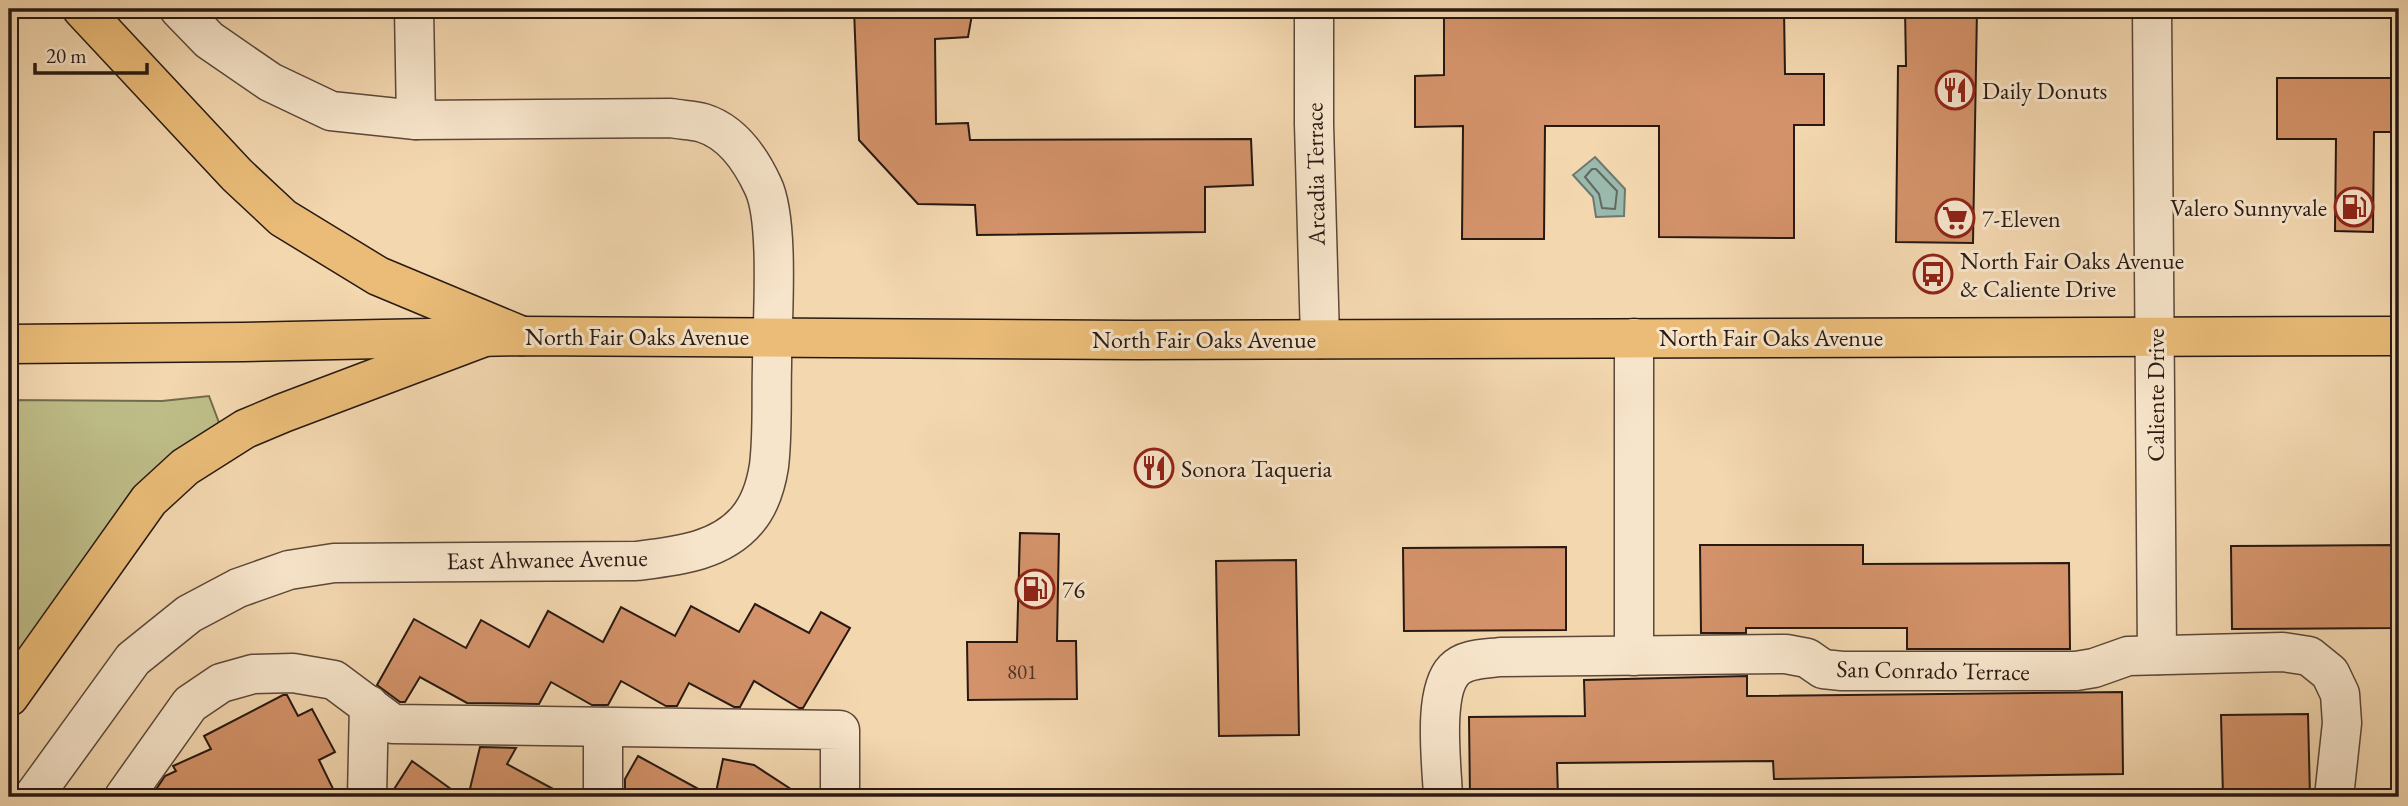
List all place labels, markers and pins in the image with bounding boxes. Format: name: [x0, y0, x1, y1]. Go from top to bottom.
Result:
restaurant icon: Daily Donuts: [1934, 69, 1976, 111]
place label: Daily Donuts: [1982, 75, 2107, 106]
fuel station icon: Valero Sunnyvale: [2333, 186, 2375, 228]
place label: Valero Sunnyvale: [2170, 192, 2327, 223]
supermarket icon: 7-Eleven: [1934, 197, 1976, 239]
place label: 7-Eleven: [1982, 203, 2061, 234]
place label: North Fair Oaks Avenue & Caliente Drive: [1960, 245, 2184, 304]
bus stop icon: North Fair Oaks Avenue & Caliente Drive: [1912, 253, 1954, 295]
restaurant icon: Sonora Taqueria: [1133, 447, 1175, 489]
place label: Sonora Taqueria: [1181, 453, 1333, 484]
fuel station icon: 76: [1014, 568, 1056, 610]
place label: 76: [1062, 574, 1085, 605]

